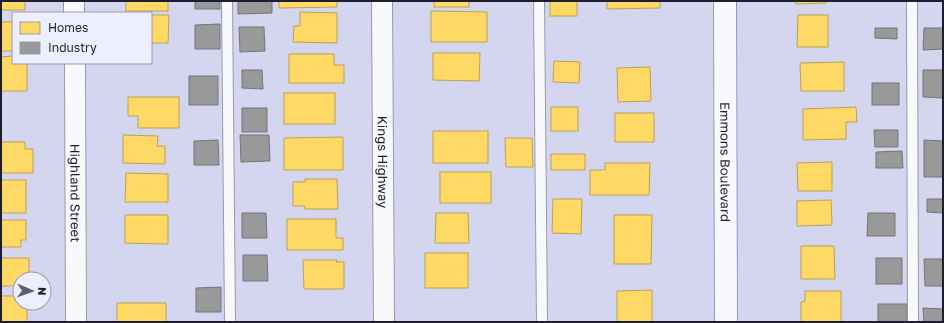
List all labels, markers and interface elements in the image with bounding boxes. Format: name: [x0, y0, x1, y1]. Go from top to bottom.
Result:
legend: [12, 12, 152, 64]
text: Homes: [48, 20, 88, 35]
text: Industry: [48, 40, 97, 55]
street label: Emmons Boulevard: [717, 102, 734, 222]
street label: Kings Highway: [375, 116, 391, 209]
street label: Highland Street: [67, 144, 84, 242]
north arrow: [12, 271, 52, 311]
text: N: [36, 287, 49, 296]

